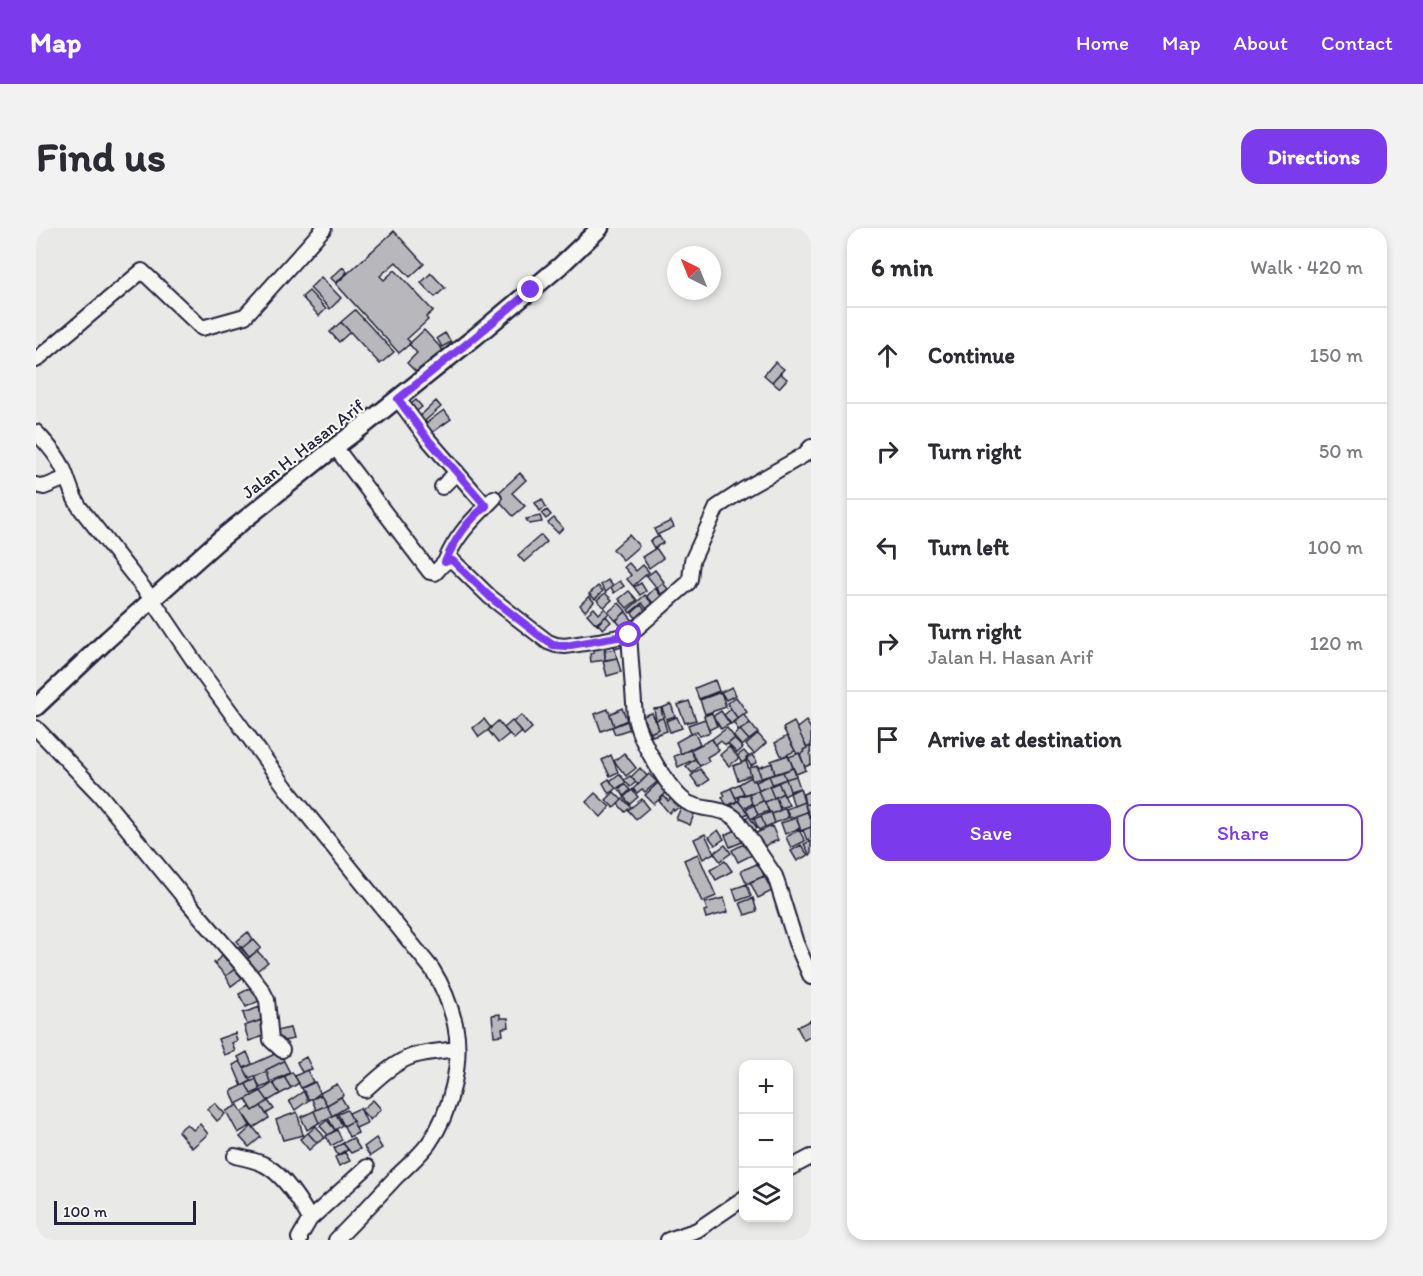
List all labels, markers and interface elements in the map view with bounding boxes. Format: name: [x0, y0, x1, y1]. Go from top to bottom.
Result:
text: Map: [30, 25, 81, 59]
text: Home: [1076, 30, 1129, 55]
text: Map: [1162, 30, 1201, 55]
text: About: [1234, 30, 1288, 55]
text: Contact: [1321, 30, 1393, 55]
button: Directions: [1241, 129, 1387, 184]
text: Find us: [36, 131, 166, 182]
north arrow: [667, 246, 721, 300]
text: 6 min: [871, 251, 933, 283]
text: Walk · 420 m: [1250, 255, 1363, 279]
route end: [517, 276, 543, 302]
icon: ahead: [871, 339, 904, 372]
text: Continue: [928, 342, 1015, 369]
text: 150 m: [1310, 343, 1363, 367]
street label: Jalan H. Hasan Arif: [238, 394, 369, 503]
icon: right: [871, 435, 904, 468]
text: Turn right: [928, 438, 1022, 465]
text: 50 m: [1319, 439, 1363, 463]
icon: left: [871, 531, 904, 564]
text: Turn left: [928, 534, 1009, 561]
text: 100 m: [1308, 535, 1363, 559]
text: Turn right: [928, 618, 1022, 645]
route start: [615, 621, 641, 647]
icon: right: [871, 627, 904, 660]
text: 120 m: [1310, 631, 1363, 655]
text: Jalan H. Hasan Arif: [928, 645, 1093, 669]
icon: arrive: [871, 723, 904, 756]
text: Arrive at destination: [928, 726, 1122, 753]
button: Save: [871, 804, 1111, 861]
button: Share: [1123, 804, 1363, 861]
map controls: [739, 1060, 793, 1222]
button: +: [739, 1060, 793, 1114]
button: −: [739, 1114, 793, 1168]
button: layers: [739, 1168, 793, 1222]
scale bar: [54, 1198, 196, 1226]
text: 100 m: [63, 1202, 107, 1221]

